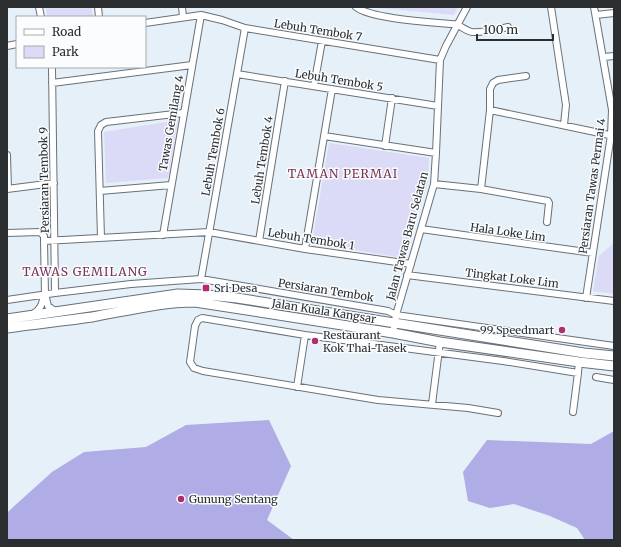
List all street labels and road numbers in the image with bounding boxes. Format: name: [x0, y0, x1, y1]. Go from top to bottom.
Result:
street label: Lebuh Tembok 7: [273, 16, 363, 44]
street label: Lebuh Tembok 5: [294, 66, 384, 94]
street label: Tawas Gemilang 4: [156, 74, 186, 172]
street label: Lebuh Tembok 6: [198, 107, 228, 197]
street label: Lebuh Tembok 4: [248, 115, 276, 205]
street label: Persiaran Tawas Permai 4: [576, 117, 608, 255]
street label: Persiaran Tembok 9: [36, 127, 52, 233]
street label: Jalan Tawas Baru Selatan: [383, 169, 431, 303]
street label: Hala Loke Lim: [469, 220, 547, 244]
street label: Lebuh Tembok 1: [267, 225, 355, 253]
street label: Tingkat Loke Lim: [464, 265, 560, 291]
street label: Persiaran Tembok: [277, 276, 375, 304]
street label: Jalan Kuala Kangsar: [270, 296, 377, 326]

